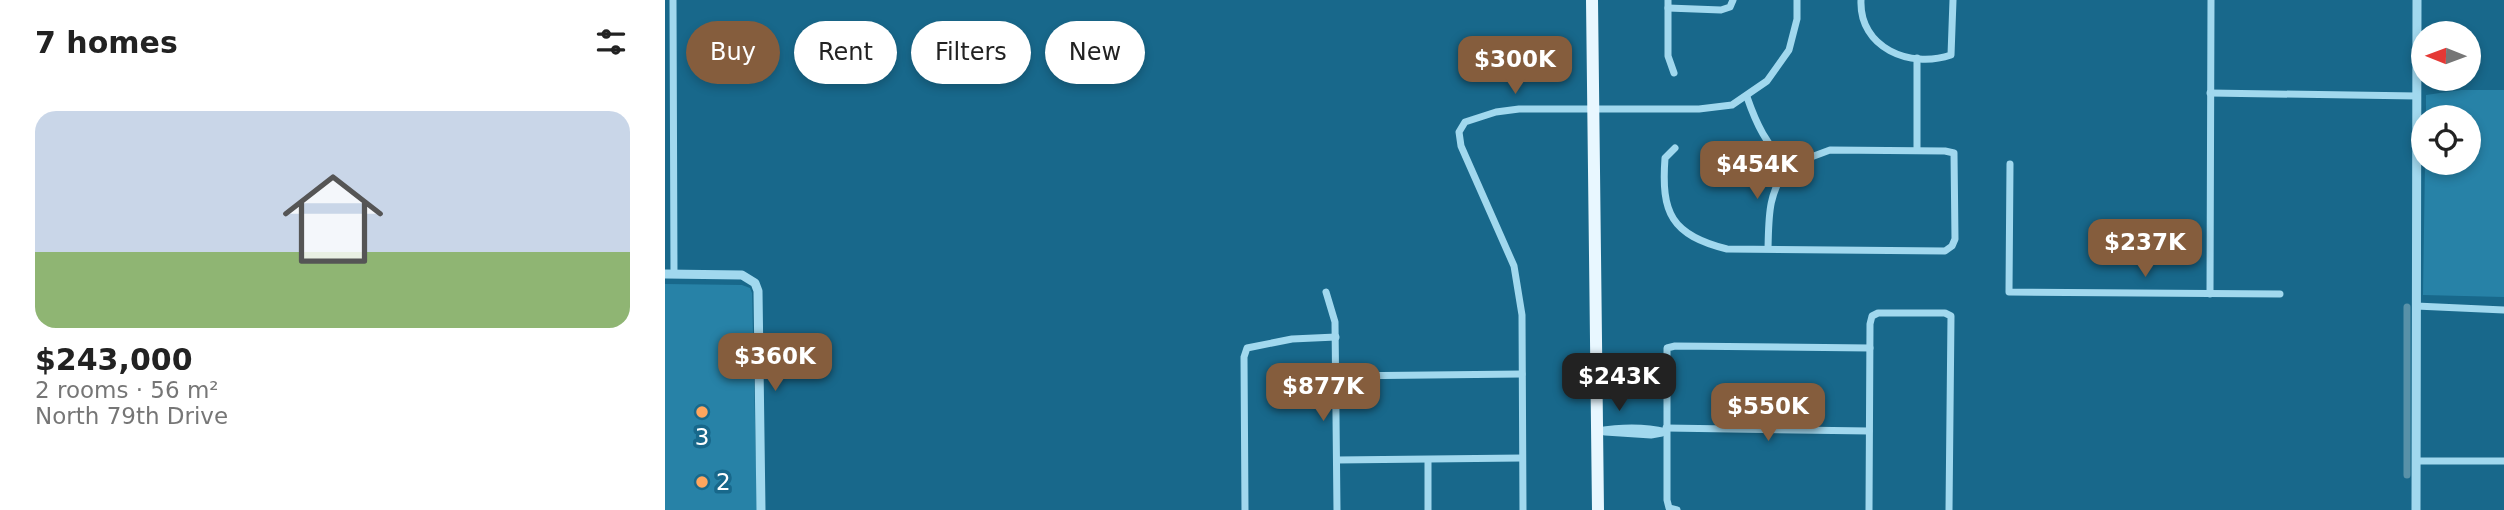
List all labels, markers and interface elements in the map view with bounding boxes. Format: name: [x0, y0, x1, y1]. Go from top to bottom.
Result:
chip: Buy: [686, 21, 780, 84]
chip: Rent: [794, 21, 897, 84]
chip: Filters: [911, 21, 1031, 84]
chip: New: [1045, 21, 1145, 84]
north arrow: [2411, 21, 2481, 91]
map controls: [2411, 21, 2481, 175]
icon: filters: [592, 23, 630, 61]
text: 7 homes: [35, 25, 178, 60]
pin: $300K: [1466, 36, 1564, 96]
text: $300K: [1474, 46, 1556, 72]
button: locate: [2411, 105, 2481, 175]
pin: $454K: [1708, 142, 1806, 201]
text: $454K: [1716, 151, 1798, 177]
icon: home: [270, 156, 396, 282]
pin: $237K: [2096, 219, 2194, 279]
text: $237K: [2104, 229, 2186, 255]
pin: $360K: [726, 334, 824, 393]
text: $243,000: [35, 342, 193, 377]
text: $360K: [734, 343, 816, 369]
pin: $243K: [1570, 354, 1668, 413]
text: $243K: [1578, 363, 1660, 389]
pin: $877K: [1274, 364, 1372, 423]
text: $877K: [1282, 373, 1364, 399]
text: 2 rooms · 56 m²: [35, 377, 219, 403]
pin: $550K: [1719, 384, 1817, 443]
text: $550K: [1727, 393, 1809, 419]
text: North 79th Drive: [35, 403, 228, 429]
marker: 3: [694, 404, 710, 420]
place label: 3: [695, 424, 709, 450]
place label: 2: [716, 469, 731, 495]
marker: 2: [694, 474, 710, 490]

